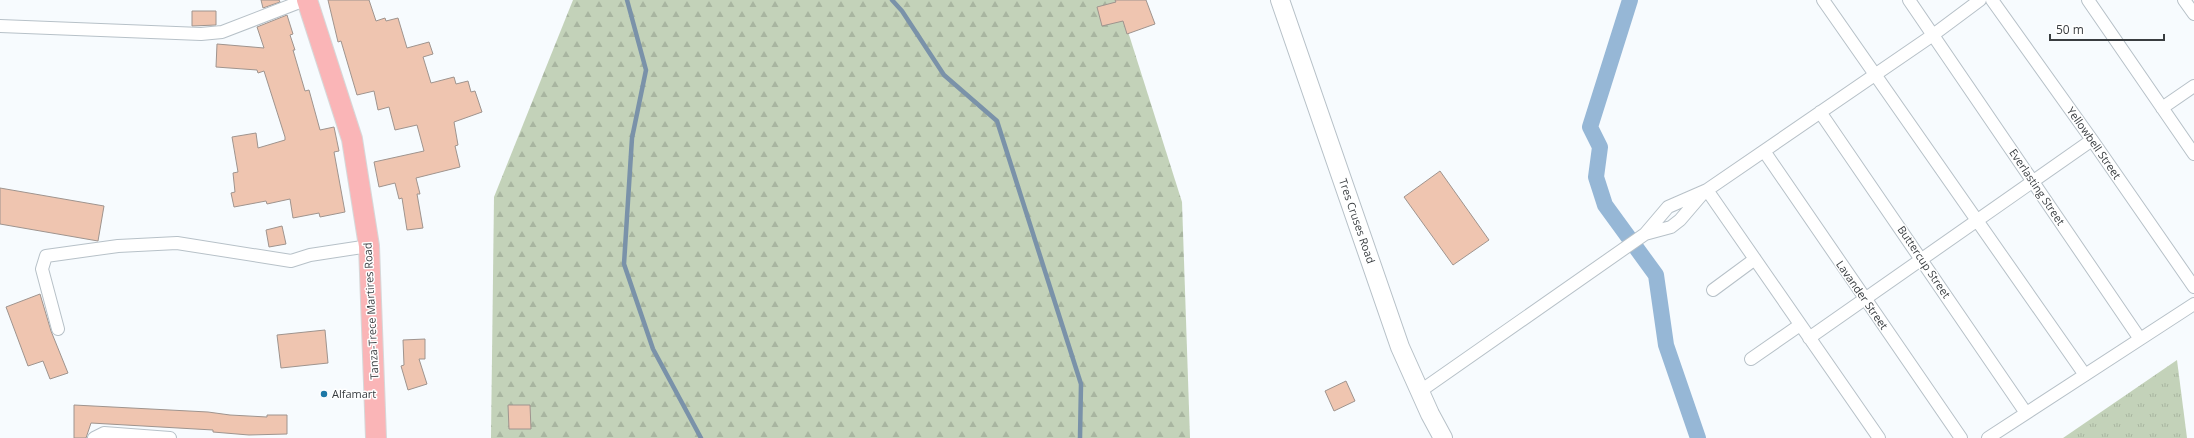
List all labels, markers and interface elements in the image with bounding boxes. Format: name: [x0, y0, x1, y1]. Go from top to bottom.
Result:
scale bar: [2050, 16, 2164, 42]
text: 50 m: [2056, 21, 2084, 38]
street label: Yellowbell Street: [2064, 104, 2125, 182]
street label: Everlasting Street: [2006, 145, 2069, 228]
street label: Tres Cruses Road: [1336, 176, 1379, 265]
street label: Buttercup Street: [1895, 222, 1954, 301]
street label: Tanza-Trece Martires Road: [359, 242, 382, 380]
street label: Lavander Street: [1833, 257, 1892, 332]
place label: Alfamart: [332, 386, 376, 401]
marker: Alfamart: [319, 389, 329, 399]

